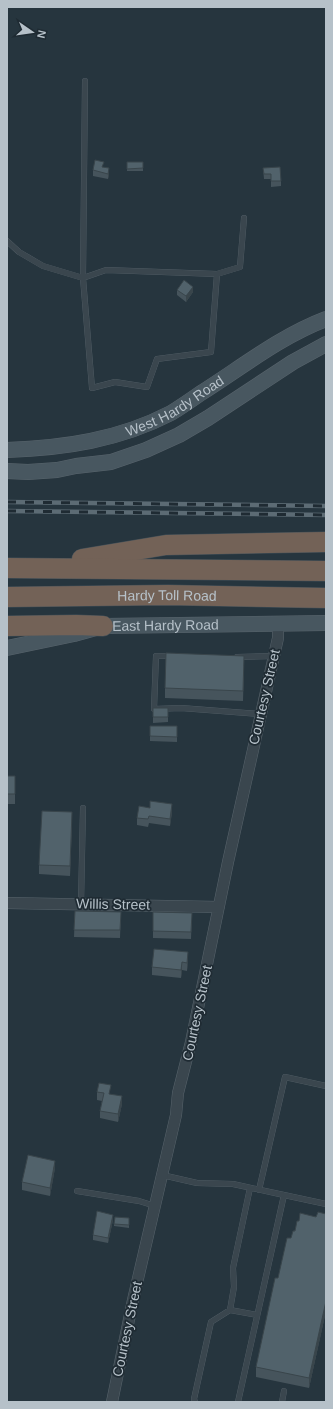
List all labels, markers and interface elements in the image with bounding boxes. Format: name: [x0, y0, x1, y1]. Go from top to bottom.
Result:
north arrow: [12, 12, 52, 52]
text: N: [35, 29, 48, 40]
street label: West Hardy Road: [123, 372, 227, 439]
street label: Hardy Toll Road: [117, 587, 217, 604]
street label: East Hardy Road: [112, 616, 219, 634]
street label: Courtesy Street: [245, 648, 283, 746]
street label: Willis Street: [76, 895, 150, 913]
street label: Courtesy Street: [179, 964, 215, 1062]
street label: Courtesy Street: [109, 1280, 145, 1378]

